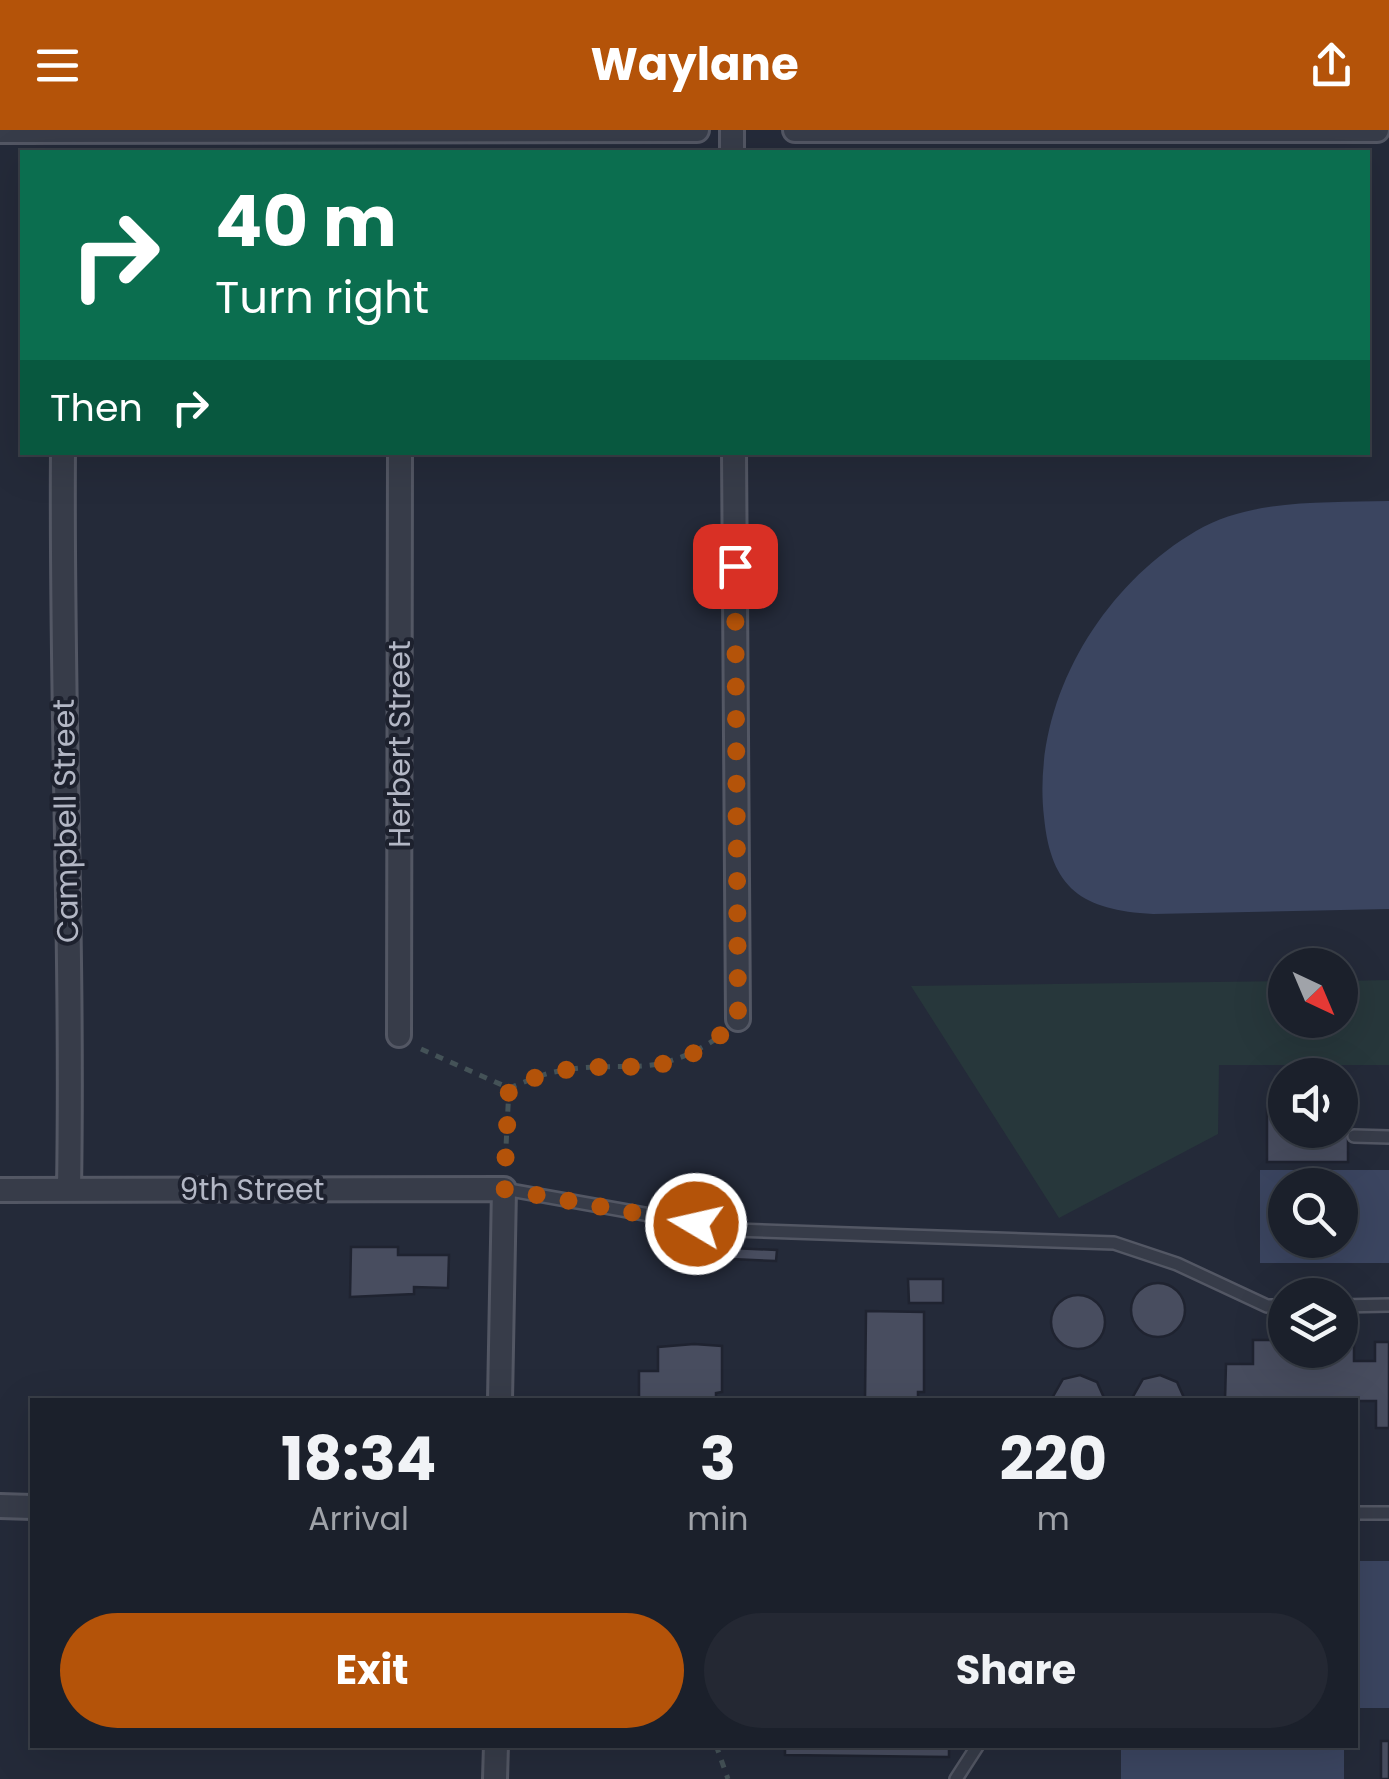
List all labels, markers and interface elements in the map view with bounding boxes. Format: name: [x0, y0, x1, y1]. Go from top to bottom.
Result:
text: Waylane: [590, 33, 799, 96]
icon: menu: [30, 38, 85, 93]
icon: share: [1304, 38, 1359, 93]
text: 40 m: [215, 172, 397, 271]
icon: right: [50, 190, 180, 320]
text: Turn right: [215, 266, 429, 329]
icon: right: [163, 380, 218, 435]
text: Then: [50, 381, 143, 434]
pin: [693, 524, 778, 609]
icon: arrive: [708, 539, 763, 594]
street label: Herbert Street: [378, 640, 421, 848]
street label: Campbell Street: [42, 699, 89, 943]
north arrow: [1268, 948, 1358, 1038]
map controls: [1268, 948, 1358, 1368]
button: sound: [1268, 1058, 1358, 1148]
street label: 9th Street: [180, 1168, 324, 1211]
button: search: [1268, 1168, 1358, 1258]
position arrow: [644, 1172, 748, 1276]
button: layers: [1268, 1278, 1358, 1368]
text: 18:34: [281, 1417, 436, 1501]
text: 3: [700, 1417, 736, 1501]
text: 220: [999, 1417, 1107, 1501]
text: Arrival: [308, 1496, 409, 1541]
text: min: [687, 1496, 749, 1541]
text: m: [1037, 1496, 1070, 1541]
button: Exit: [60, 1613, 684, 1728]
button: Share: [704, 1613, 1328, 1728]

